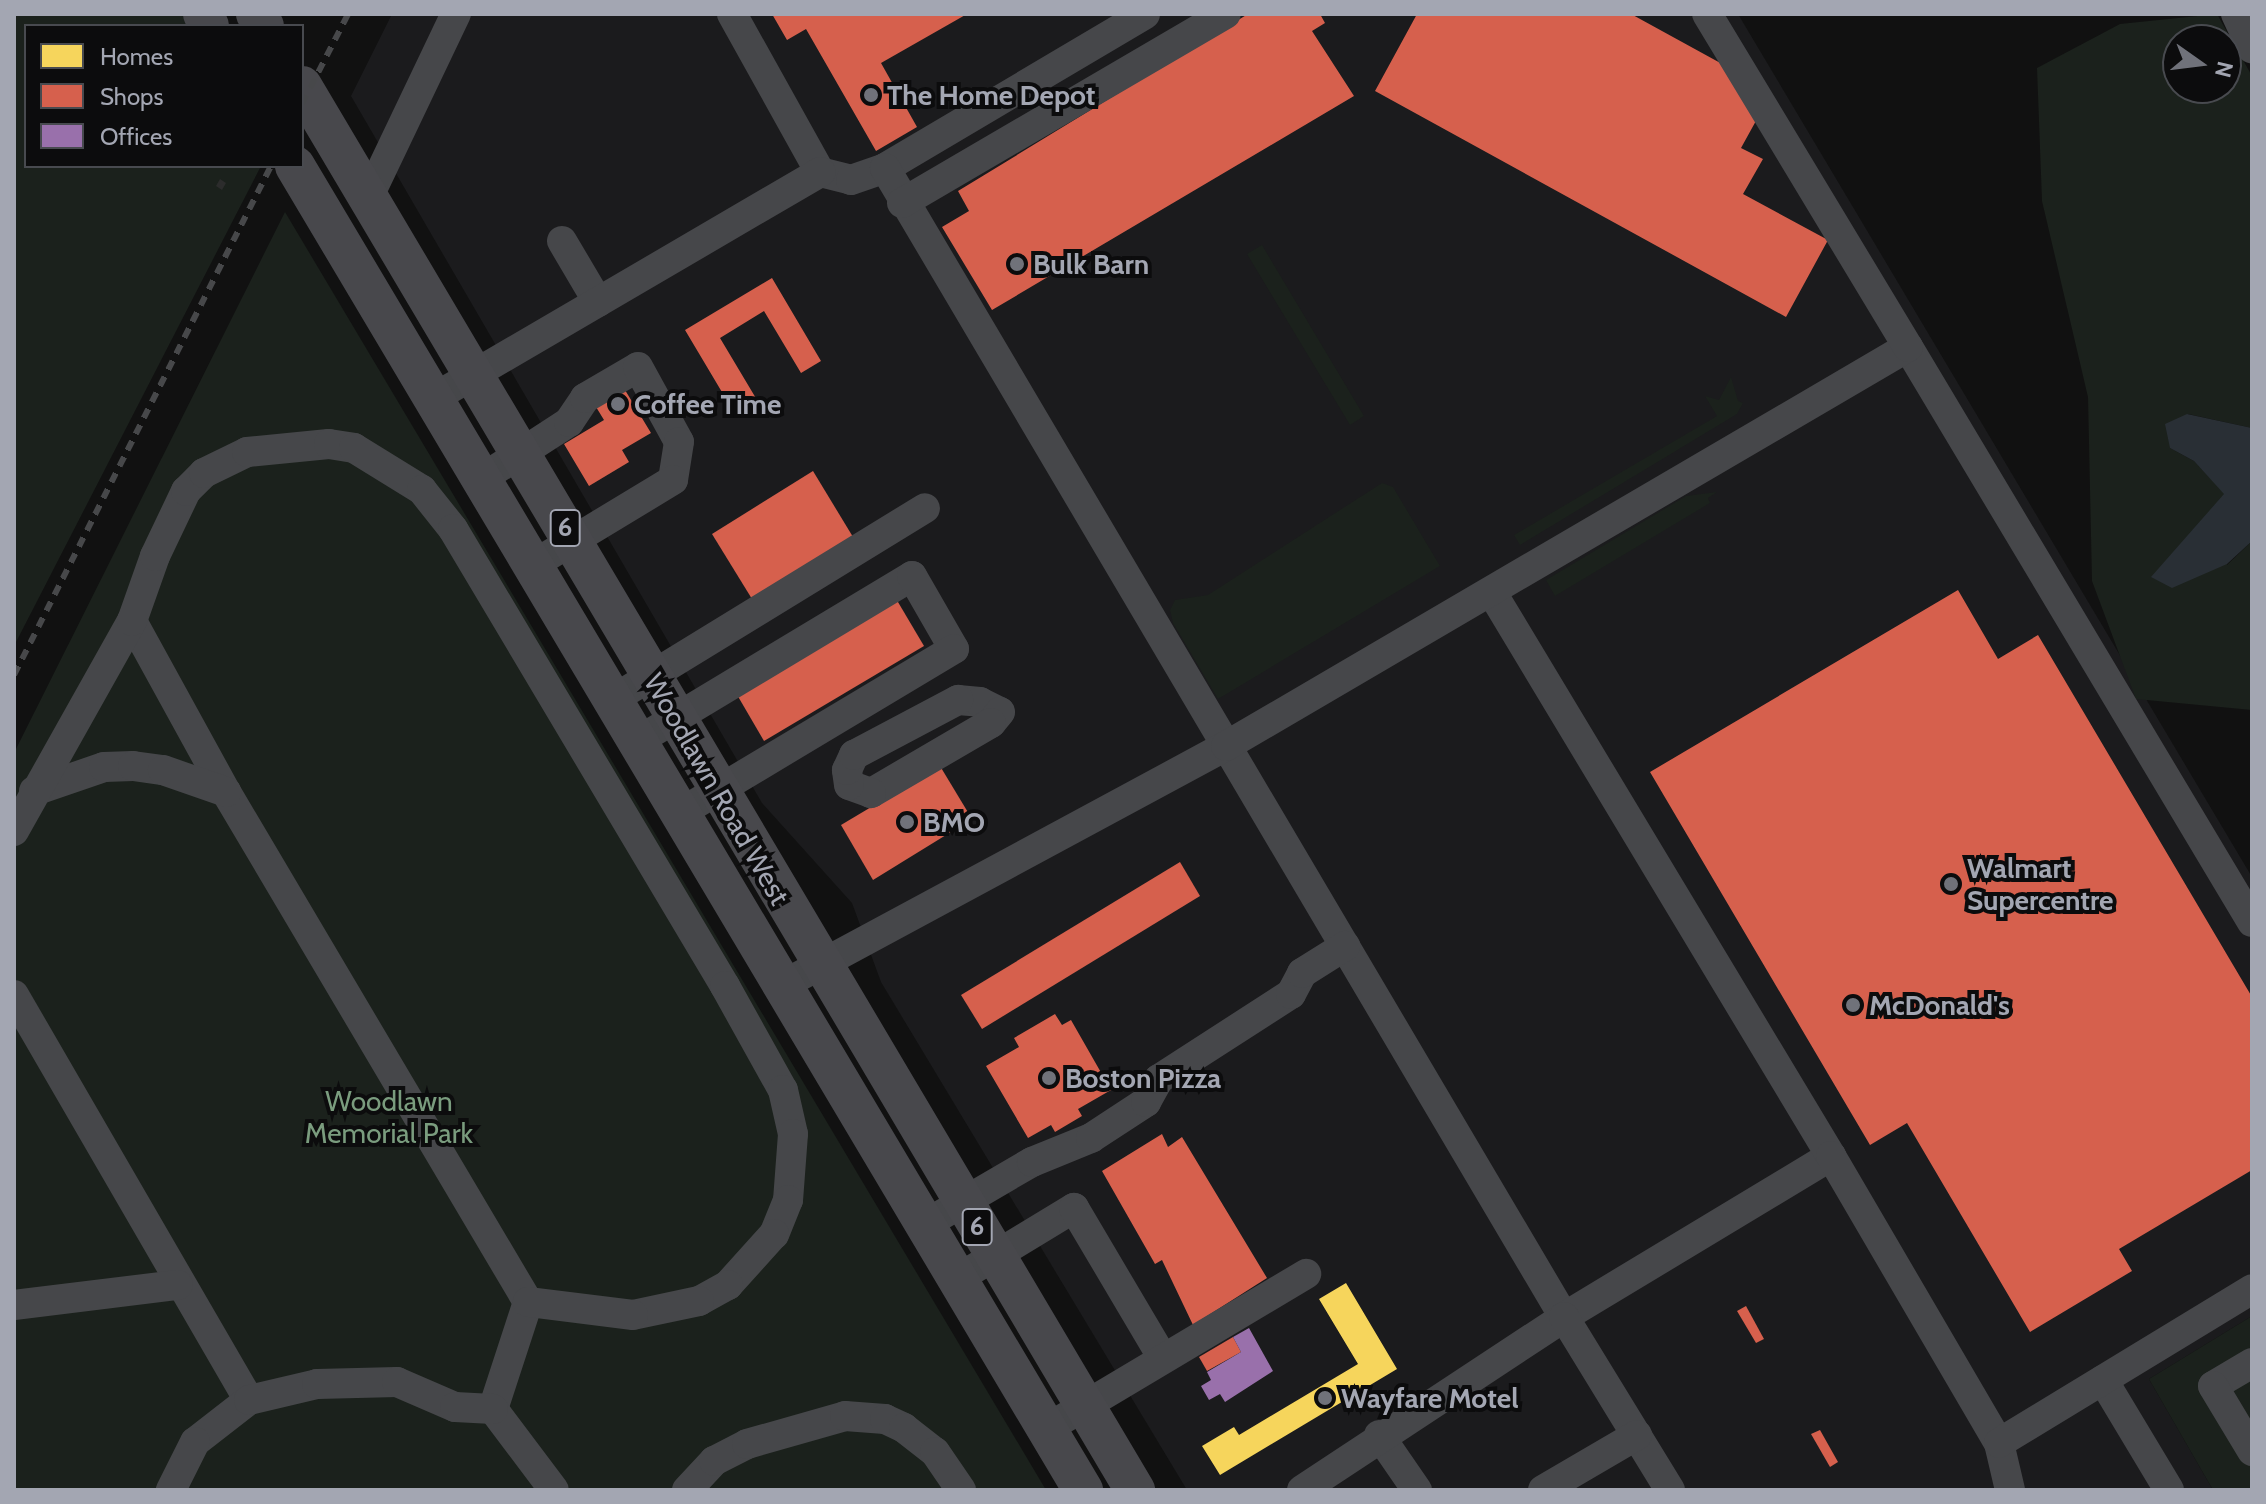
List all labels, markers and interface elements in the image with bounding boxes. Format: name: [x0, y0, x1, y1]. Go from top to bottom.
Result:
legend: [24, 24, 304, 168]
north arrow: [2162, 24, 2242, 104]
text: Homes: [100, 42, 173, 71]
text: N: [2209, 59, 2239, 80]
place label: The Home Depot: [887, 78, 1095, 112]
text: Shops: [100, 82, 163, 111]
marker: The Home Depot: [862, 86, 880, 104]
text: Offices: [100, 122, 172, 151]
place label: Bulk Barn: [1033, 247, 1149, 281]
marker: Bulk Barn: [1008, 255, 1026, 273]
place label: Coffee Time: [634, 387, 781, 421]
marker: Coffee Time: [609, 395, 627, 413]
road number: 6: [549, 506, 581, 550]
street label: Woodlawn Road West: [637, 667, 797, 911]
place label: BMO: [923, 805, 985, 839]
marker: BMO: [898, 813, 916, 831]
place label: Walmart Supercentre: [1967, 851, 2113, 917]
marker: Walmart Supercentre: [1942, 875, 1960, 893]
place label: McDonald's: [1869, 988, 2010, 1022]
marker: McDonald's: [1844, 996, 1862, 1014]
place label: Boston Pizza: [1065, 1061, 1221, 1095]
marker: Boston Pizza: [1040, 1069, 1058, 1087]
park label: Woodlawn Memorial Park: [305, 1084, 473, 1150]
road number: 6: [961, 1205, 993, 1249]
place label: Wayfare Motel: [1341, 1381, 1519, 1415]
marker: Wayfare Motel: [1316, 1389, 1334, 1407]

